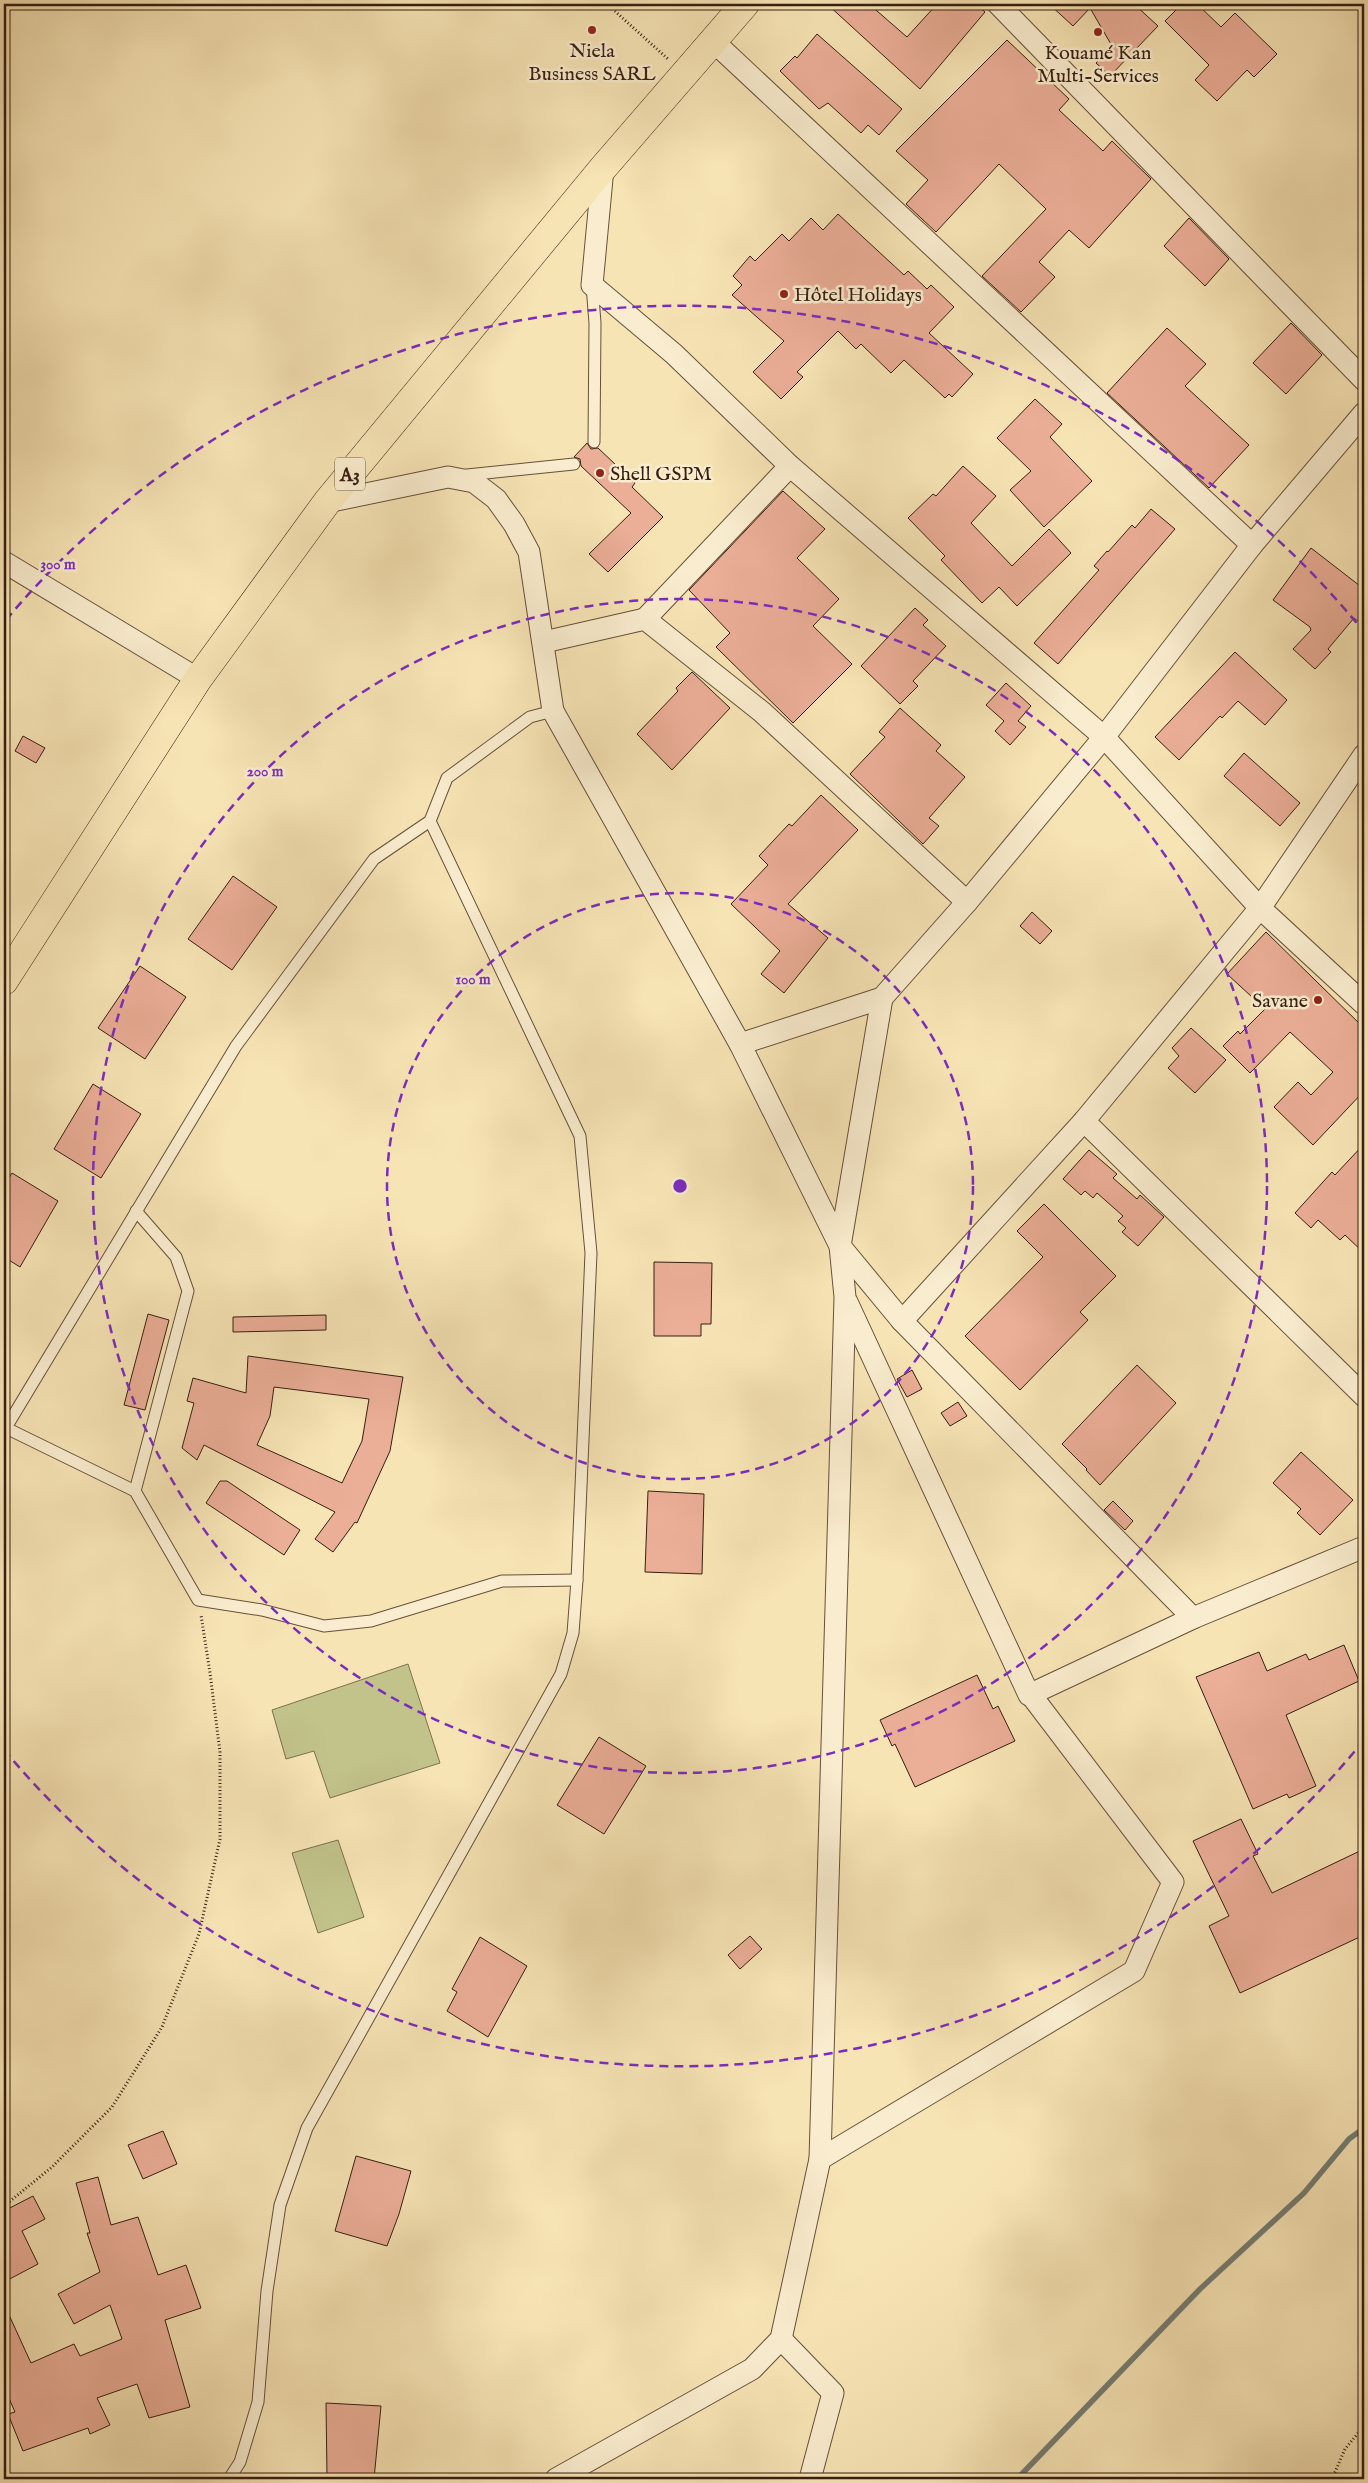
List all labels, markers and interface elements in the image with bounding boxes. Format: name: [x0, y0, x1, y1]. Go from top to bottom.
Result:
marker: Niela Business SARL: [586, 24, 598, 36]
marker: Kouamé Kan Multi-Services: [1092, 26, 1104, 38]
place label: Niela Business SARL: [528, 39, 656, 87]
place label: Kouamé Kan Multi-Services: [1037, 41, 1159, 89]
place label: Hôtel Holidays: [794, 283, 922, 308]
marker: Hôtel Holidays: [778, 288, 790, 300]
road number: A3: [335, 458, 365, 490]
place label: Shell GSPM: [610, 462, 712, 487]
marker: Shell GSPM: [594, 467, 606, 479]
text: 300 m: [40, 555, 76, 574]
text: 200 m: [247, 762, 284, 781]
text: 100 m: [455, 970, 491, 989]
place label: Savane: [1252, 989, 1308, 1014]
marker: Savane: [1312, 994, 1324, 1006]
centre of rings: [671, 1177, 689, 1195]

